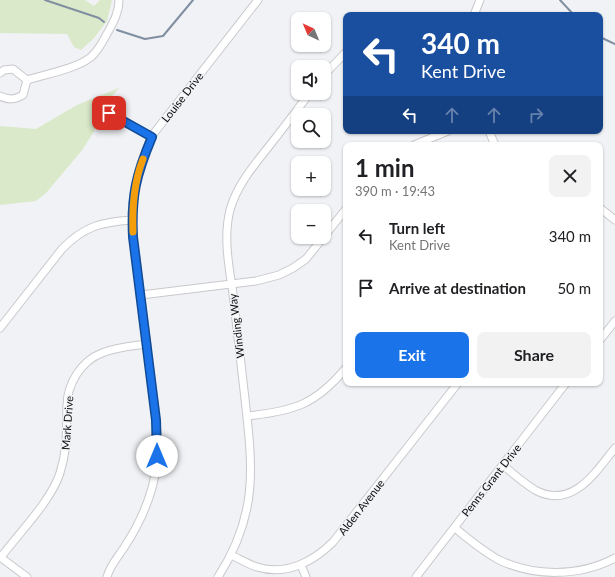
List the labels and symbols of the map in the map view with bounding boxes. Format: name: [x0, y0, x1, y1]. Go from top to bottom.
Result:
north arrow: [291, 12, 331, 52]
street label: Louise Drive: [158, 69, 206, 125]
pin: [92, 96, 126, 130]
street label: Winding Way: [226, 293, 246, 359]
street label: Mark Drive: [59, 395, 75, 450]
position arrow: [136, 435, 178, 477]
street label: Penns Grant Drive: [459, 441, 523, 519]
street label: Alden Avenue: [335, 476, 387, 537]

